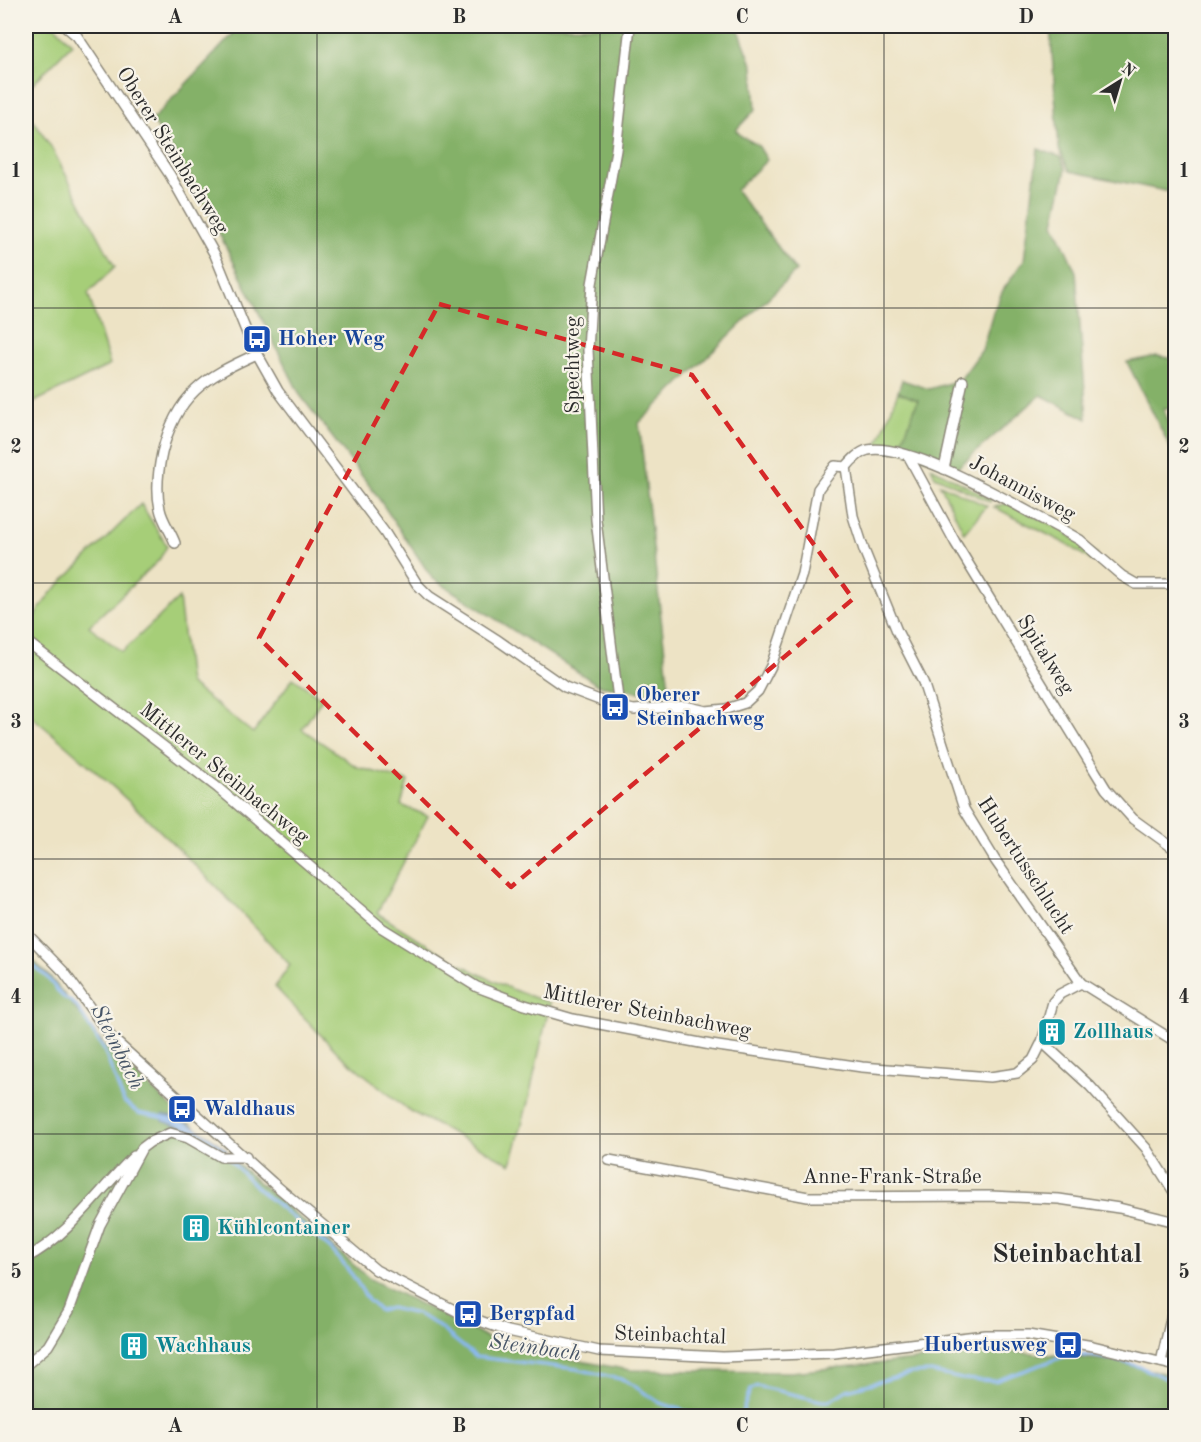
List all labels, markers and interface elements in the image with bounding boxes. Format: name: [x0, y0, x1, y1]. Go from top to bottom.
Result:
text: A: [167, 8, 183, 28]
text: B: [452, 8, 466, 28]
text: C: [735, 8, 749, 28]
text: D: [1018, 8, 1034, 28]
north arrow: [1090, 51, 1150, 111]
text: N: [1118, 61, 1138, 81]
street label: Oberer Steinbachweg: [112, 64, 232, 239]
text: 1: [10, 162, 22, 182]
text: 1: [1178, 162, 1190, 182]
street label: Spechtweg: [563, 315, 584, 414]
bus stop icon: Hoher Weg: [241, 323, 273, 355]
place label: Hoher Weg: [278, 329, 385, 350]
text: 2: [10, 438, 22, 458]
text: 2: [1178, 438, 1190, 458]
street label: Johannisweg: [965, 452, 1079, 526]
street label: Spitalweg: [1012, 612, 1078, 699]
place label: Oberer Steinbachweg: [636, 685, 765, 730]
bus stop icon: Oberer Steinbachweg: [599, 691, 631, 723]
street label: Mittlerer Steinbachweg: [135, 699, 313, 849]
text: 3: [10, 713, 22, 733]
text: 3: [1178, 713, 1190, 733]
street label: Hubertusschlucht: [973, 794, 1077, 938]
street label: Mittlerer Steinbachweg: [541, 982, 753, 1043]
text: 4: [10, 988, 22, 1008]
text: 4: [1178, 988, 1190, 1008]
water label: Steinbach: [86, 1001, 148, 1093]
building icon: Zollhaus: [1036, 1016, 1068, 1048]
place label: Zollhaus: [1073, 1022, 1153, 1043]
bus stop icon: Waldhaus: [166, 1093, 198, 1125]
place label: Waldhaus: [203, 1099, 295, 1120]
street label: Anne-Frank-Straße: [802, 1167, 982, 1188]
building icon: Kühlcontainer: [180, 1212, 212, 1244]
place label: Kühlcontainer: [217, 1218, 350, 1239]
district label: Steinbachtal: [992, 1241, 1142, 1268]
text: 5: [10, 1262, 22, 1283]
text: 5: [1178, 1262, 1190, 1283]
bus stop icon: Bergpfad: [452, 1298, 484, 1330]
place label: Bergpfad: [489, 1304, 575, 1325]
street label: Steinbachtal: [614, 1324, 727, 1348]
bus stop icon: Hubertusweg: [1052, 1329, 1084, 1361]
building icon: Wachhaus: [118, 1330, 150, 1362]
water label: Steinbach: [488, 1331, 582, 1365]
place label: Hubertusweg: [923, 1335, 1047, 1356]
place label: Wachhaus: [155, 1336, 251, 1357]
text: A: [167, 1417, 183, 1437]
text: B: [452, 1417, 466, 1437]
text: C: [735, 1417, 749, 1437]
text: D: [1018, 1417, 1034, 1437]

